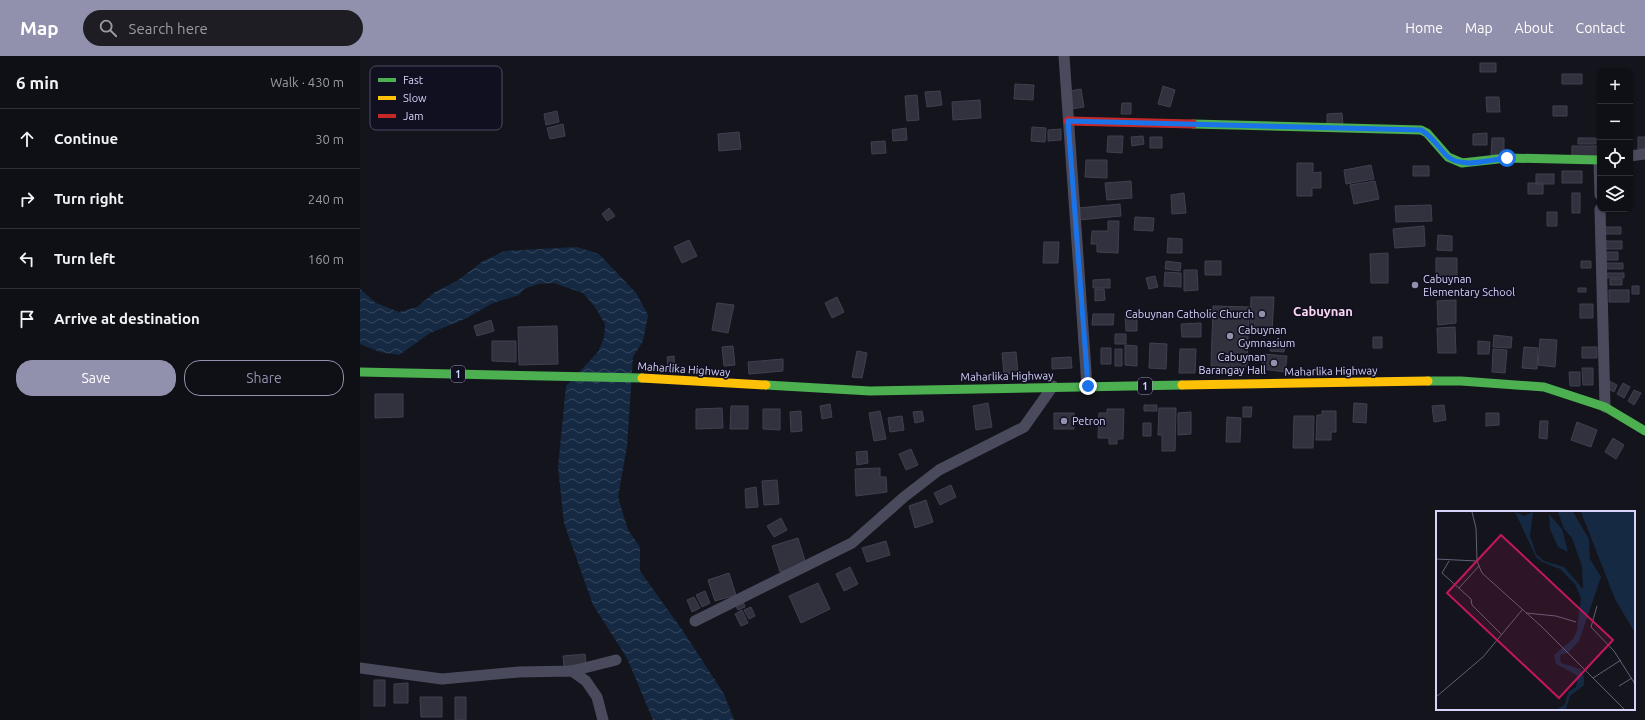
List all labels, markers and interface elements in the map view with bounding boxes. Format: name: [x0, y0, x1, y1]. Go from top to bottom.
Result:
search box: [83, 10, 363, 46]
text: Map: [20, 17, 59, 39]
icon: search: [97, 17, 119, 39]
text: Search here: [129, 20, 208, 37]
text: Home: [1405, 20, 1443, 36]
text: Map: [1465, 20, 1493, 36]
text: About: [1515, 20, 1554, 36]
text: Contact: [1576, 20, 1625, 36]
legend: [370, 66, 502, 130]
map controls: [1597, 68, 1633, 212]
button: +: [1597, 68, 1633, 104]
text: 6 min: [16, 73, 59, 92]
text: Fast: [403, 74, 424, 86]
text: Walk · 430 m: [270, 75, 344, 89]
text: Slow: [403, 92, 427, 104]
button: −: [1597, 104, 1633, 140]
text: Jam: [403, 110, 424, 122]
icon: ahead: [16, 128, 38, 150]
text: Continue: [54, 130, 118, 147]
text: 30 m: [315, 132, 344, 146]
button: locate: [1597, 140, 1633, 176]
route start: [1498, 149, 1516, 167]
button: layers: [1597, 176, 1633, 212]
icon: right: [16, 188, 38, 210]
text: Turn right: [54, 190, 124, 207]
text: 240 m: [308, 192, 344, 206]
icon: left: [16, 248, 38, 270]
text: Turn left: [54, 250, 115, 267]
text: 160 m: [308, 252, 344, 266]
place label: Cabuynan Elementary School: [1423, 273, 1515, 298]
marker: Cabuynan Elementary School: [1410, 280, 1420, 290]
district label: Cabuynan: [1293, 304, 1353, 318]
icon: arrive: [16, 308, 38, 330]
place label: Cabuynan Catholic Church: [1125, 308, 1254, 320]
marker: Cabuynan Catholic Church: [1257, 309, 1267, 319]
text: Arrive at destination: [54, 310, 200, 327]
place label: Cabuynan Gymnasium: [1238, 324, 1295, 349]
marker: Cabuynan Gymnasium: [1225, 331, 1235, 341]
place label: Cabuynan Barangay Hall: [1198, 351, 1266, 376]
marker: Cabuynan Barangay Hall: [1269, 358, 1279, 368]
button: Save: [16, 360, 176, 396]
button: Share: [184, 360, 344, 396]
street label: Maharlika Highway: [637, 360, 731, 378]
street label: Maharlika Highway: [1284, 364, 1378, 378]
road number: 1: [451, 366, 465, 382]
street label: Maharlika Highway: [960, 369, 1054, 383]
route end: [1079, 377, 1097, 395]
road number: 1: [1138, 378, 1152, 394]
place label: Petron: [1072, 415, 1106, 427]
marker: Petron: [1059, 416, 1069, 426]
inset map: [1436, 511, 1635, 710]

